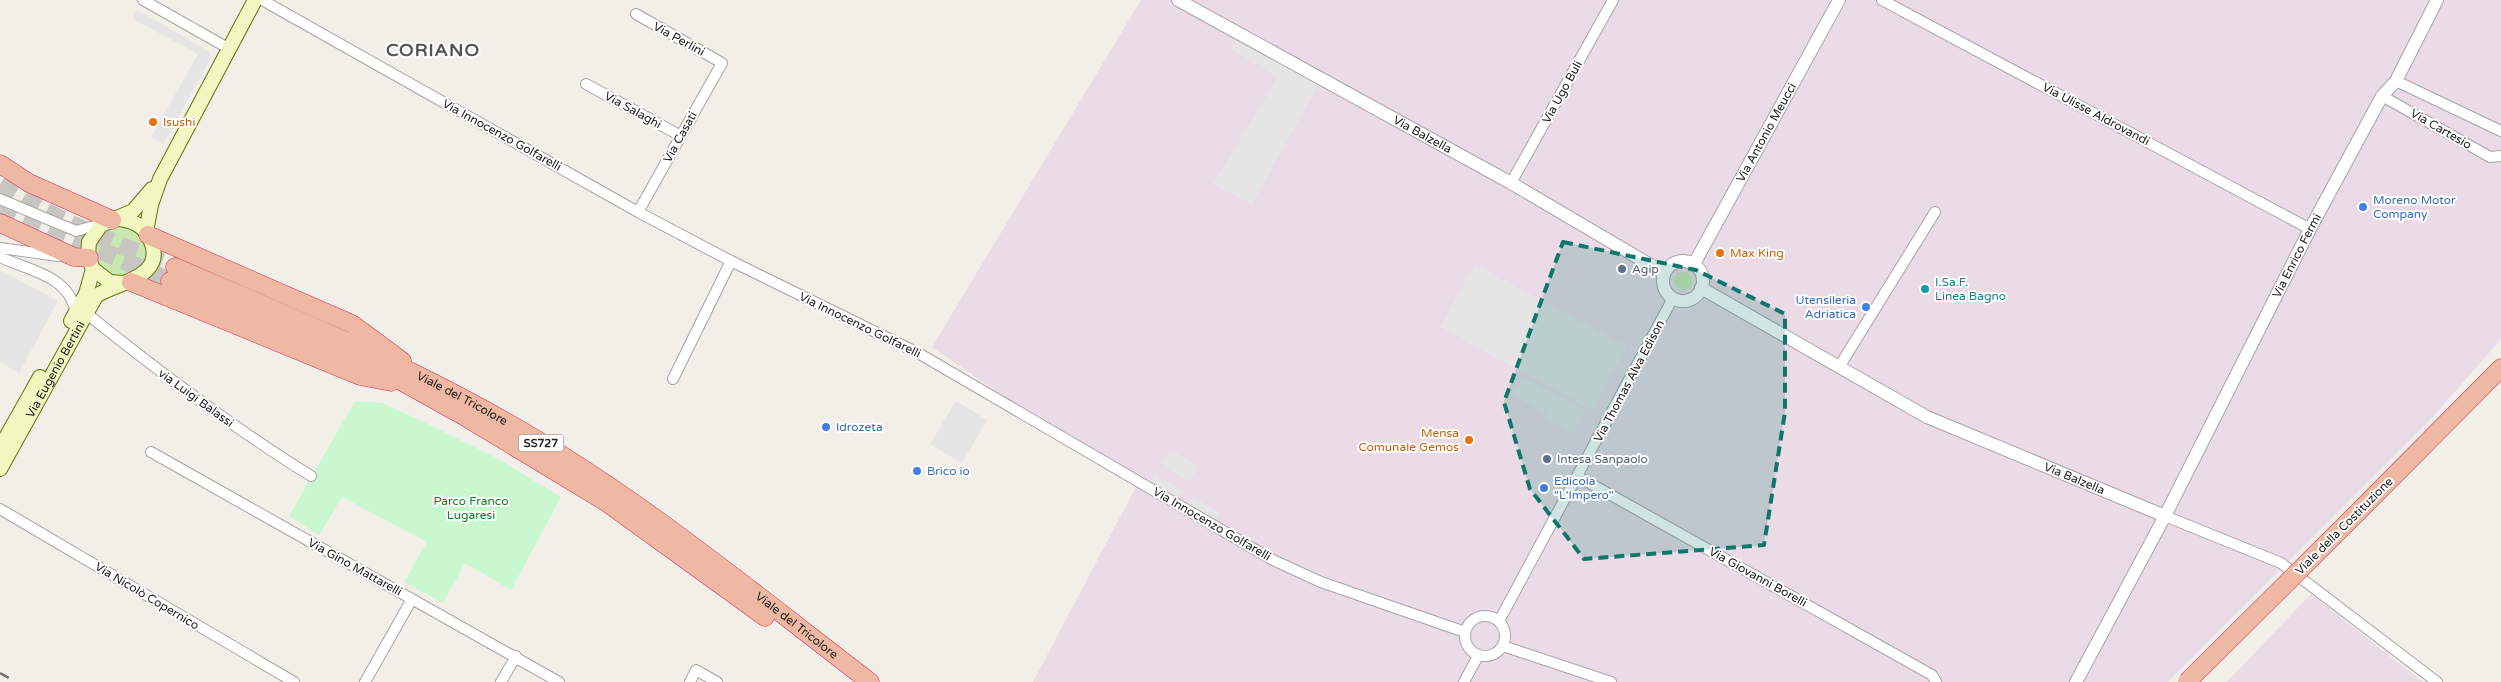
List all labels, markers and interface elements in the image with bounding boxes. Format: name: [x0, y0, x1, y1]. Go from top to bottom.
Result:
street label: Via Perlini: [651, 19, 707, 59]
district label: CORIANO: [386, 39, 480, 61]
street label: Via Ugo Buli: [1539, 58, 1585, 126]
street label: Via Ulisse Aldrovandi: [2040, 80, 2152, 148]
street label: Via Antonio Meucci: [1733, 81, 1799, 185]
street label: Via Salaghi: [602, 89, 664, 131]
street label: Via Innocenzo Golfarelli: [440, 96, 564, 174]
street label: Via Cartesio: [2408, 106, 2474, 152]
street label: Via Casati: [660, 109, 700, 165]
street label: Via Balzella: [1391, 113, 1454, 156]
place label: Isushi: [163, 115, 195, 129]
marker: Isushi: [147, 116, 159, 128]
place label: Moreno Motor Company: [2373, 193, 2456, 221]
marker: Moreno Motor Company: [2357, 201, 2369, 213]
street label: Via Enrico Fermi: [2269, 211, 2324, 300]
place label: Max King: [1730, 246, 1784, 260]
marker: Max King: [1714, 247, 1726, 259]
place label: Agip: [1632, 262, 1659, 276]
marker: Agip: [1616, 263, 1628, 275]
place label: I.Sa.F. Linea Bagno: [1935, 275, 2006, 303]
marker: I.Sa.F. Linea Bagno: [1919, 283, 1931, 295]
street label: Via Innocenzo Golfarelli: [797, 289, 923, 361]
place label: Utensileria Adriatica: [1796, 293, 1856, 321]
marker: Utensileria Adriatica: [1860, 301, 1872, 313]
street label: Via Eugenio Bertini: [23, 318, 88, 420]
street label: Via Thomas Alva Edison: [1591, 318, 1667, 444]
street label: via Luigi Balassi: [156, 366, 236, 430]
street label: Viale del Tricolore: [415, 369, 510, 428]
place label: Idrozeta: [836, 420, 883, 434]
marker: Idrozeta: [820, 421, 832, 433]
place label: Mensa Comunale Gemos: [1358, 426, 1459, 454]
road number: SS727: [518, 434, 564, 452]
marker: Mensa Comunale Gemos: [1463, 434, 1475, 446]
place label: Intesa Sanpaolo: [1557, 452, 1648, 466]
marker: Intesa Sanpaolo: [1541, 453, 1553, 465]
street label: Via Balzella: [2042, 459, 2107, 497]
place label: Brico io: [927, 464, 970, 478]
marker: Brico io: [911, 465, 923, 477]
place label: Edicola "L'Impero": [1554, 474, 1614, 502]
street label: Viale della Costituzione: [2292, 474, 2396, 578]
marker: Edicola "L'Impero": [1538, 482, 1550, 494]
street label: Via Innocenzo Golfarelli: [1151, 484, 1273, 564]
park label: Parco Franco Lugaresi: [434, 494, 508, 522]
street label: Via Gino Mattarelli: [306, 535, 404, 599]
street label: Via Giovanni Borelli: [1707, 544, 1809, 610]
street label: Via Nicolò Copernico: [92, 559, 202, 633]
street label: Viale del Tricolore: [753, 589, 841, 662]

